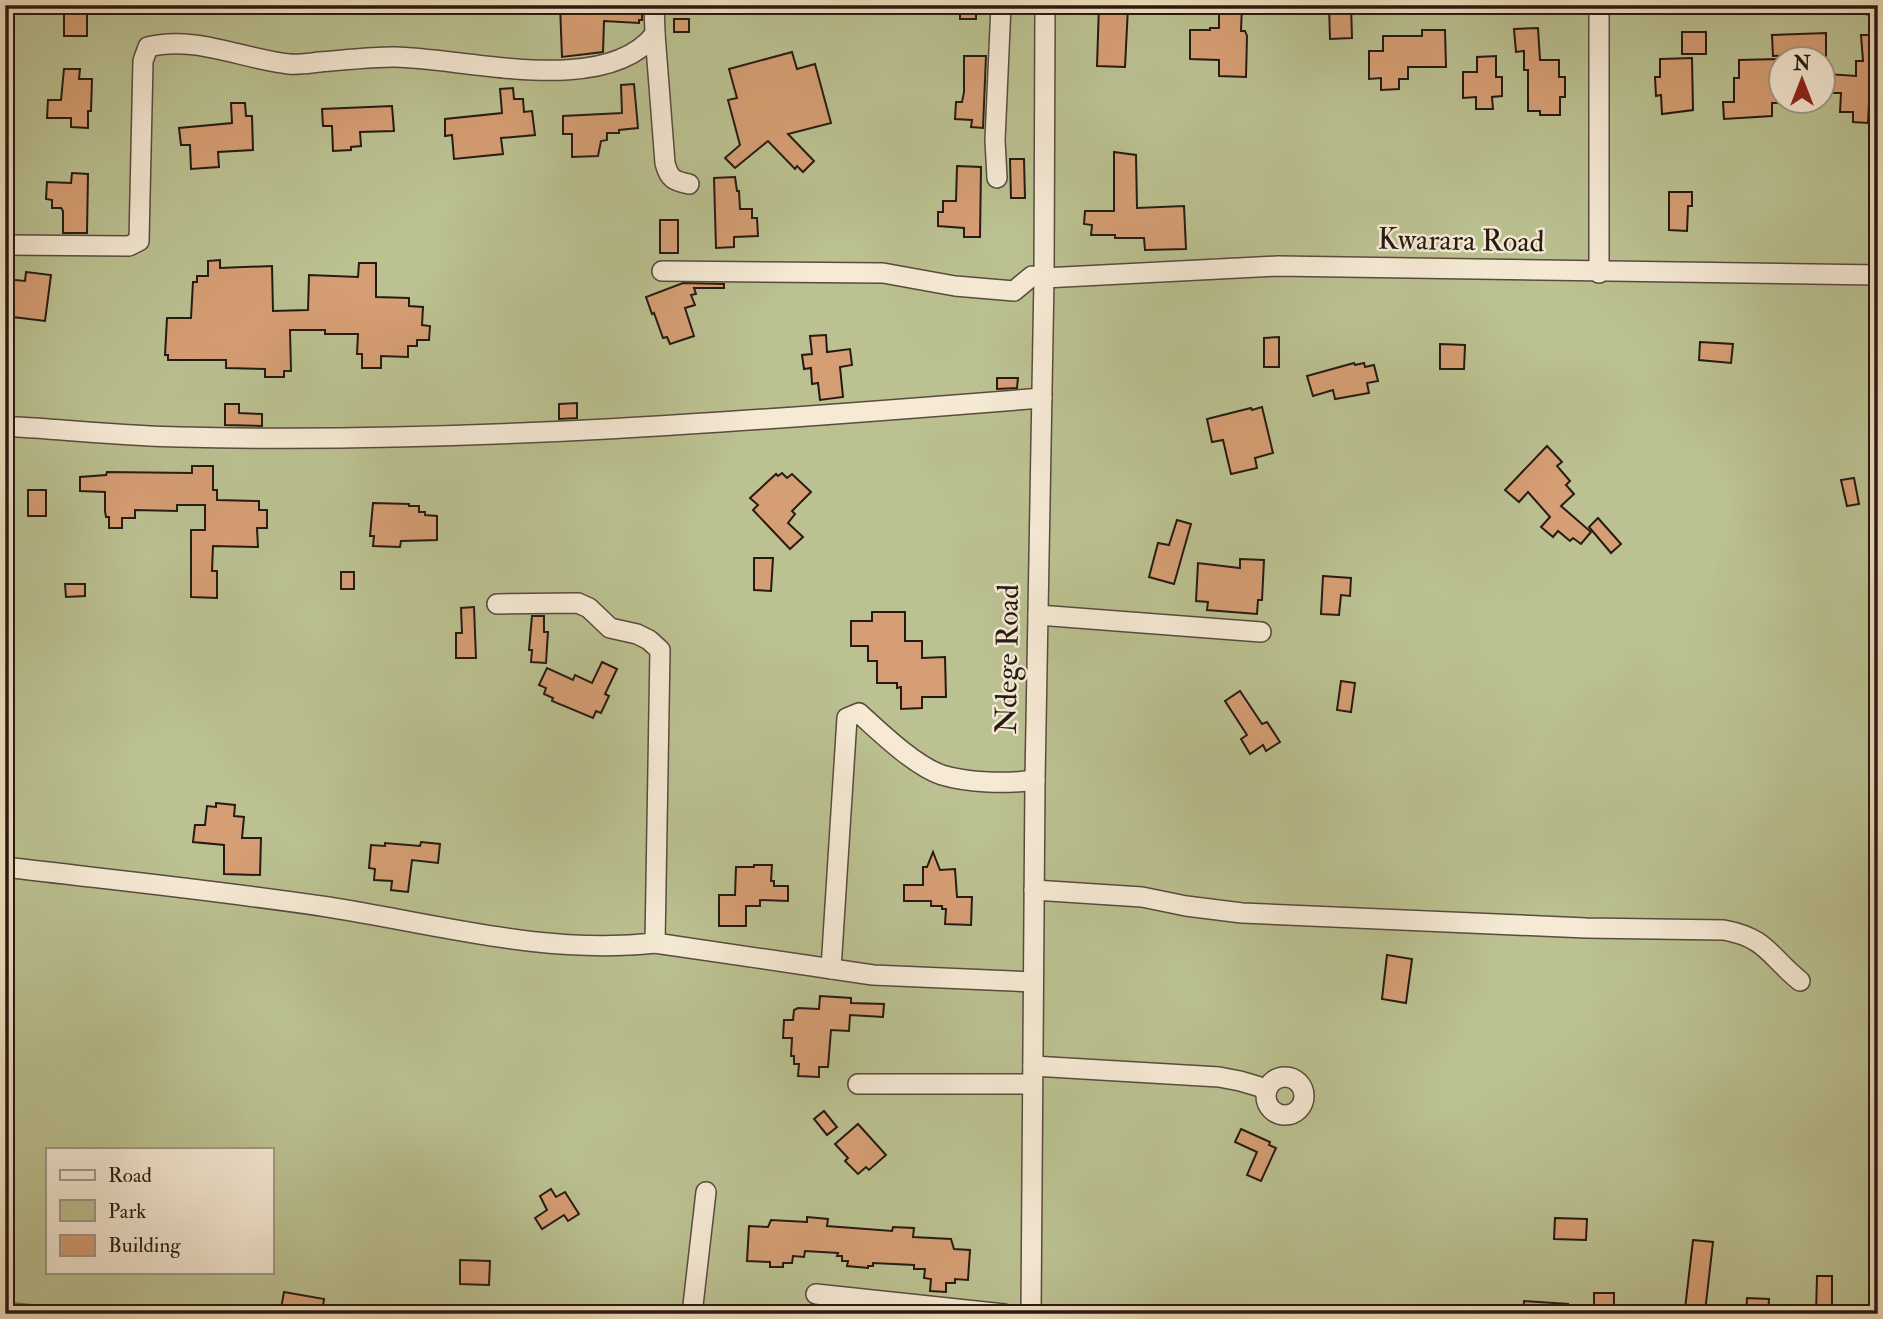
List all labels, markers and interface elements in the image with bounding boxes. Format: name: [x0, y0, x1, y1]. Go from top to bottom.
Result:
north arrow: [1768, 46, 1838, 116]
text: N: [1792, 52, 1811, 76]
street label: Kwarara Road: [1377, 221, 1545, 260]
street label: Ndege Road: [988, 584, 1027, 734]
legend: [46, 1148, 273, 1274]
text: Road: [108, 1162, 153, 1189]
text: Park: [108, 1198, 146, 1225]
text: Building: [108, 1232, 181, 1259]

